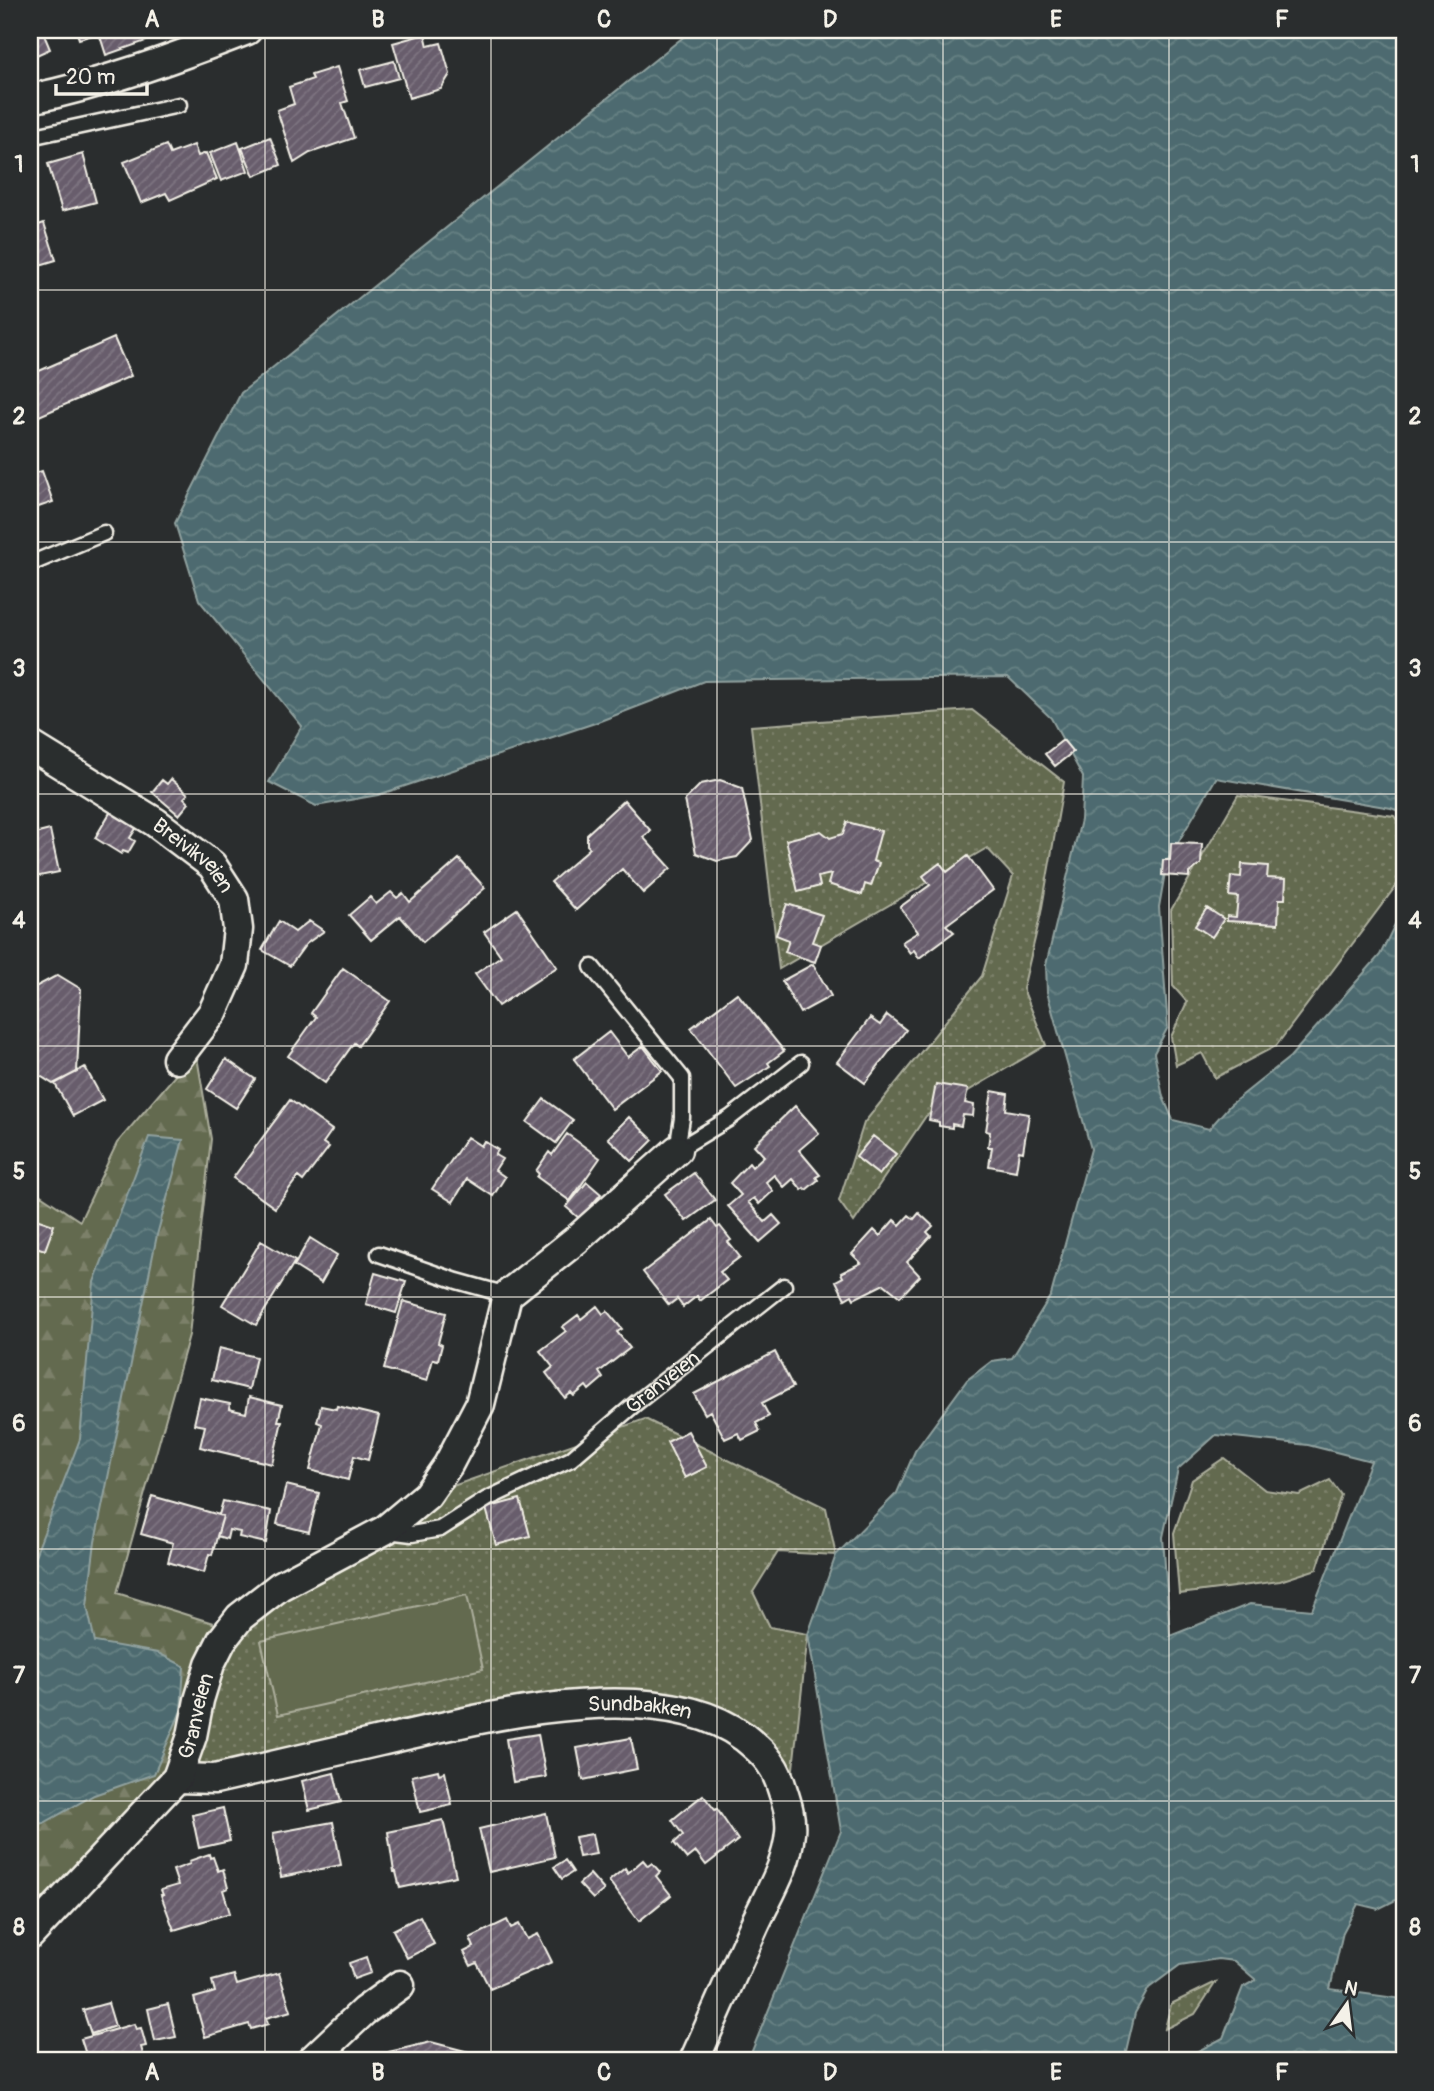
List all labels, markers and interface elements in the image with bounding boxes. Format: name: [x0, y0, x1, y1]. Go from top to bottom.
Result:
text: A: [145, 5, 160, 34]
text: B: [371, 5, 385, 34]
text: C: [597, 5, 611, 34]
text: D: [823, 5, 837, 34]
text: E: [1050, 5, 1062, 34]
text: F: [1275, 5, 1289, 34]
scale bar: [56, 52, 147, 96]
text: 20 m: [66, 64, 115, 91]
text: 1: [15, 150, 24, 179]
text: 1: [1411, 150, 1420, 179]
text: 2: [13, 402, 26, 431]
text: 2: [1409, 402, 1422, 431]
text: 3: [13, 654, 25, 683]
text: 3: [1409, 654, 1421, 683]
street label: Breivikveien: [147, 812, 240, 898]
text: 4: [12, 906, 26, 935]
text: 4: [1408, 906, 1422, 935]
text: 5: [13, 1157, 25, 1186]
text: 5: [1409, 1157, 1421, 1186]
street label: Granveien: [620, 1344, 705, 1420]
text: 6: [12, 1409, 26, 1438]
text: 6: [1408, 1409, 1422, 1438]
text: 7: [13, 1661, 26, 1690]
text: 7: [1409, 1661, 1422, 1690]
street label: Granveien: [171, 1670, 220, 1763]
street label: Sundbakken: [587, 1690, 695, 1725]
text: 8: [13, 1913, 25, 1942]
text: 8: [1409, 1913, 1421, 1942]
north arrow: [1312, 1968, 1382, 2038]
text: N: [1342, 1975, 1360, 2002]
text: A: [145, 2058, 160, 2087]
text: B: [371, 2058, 385, 2087]
text: C: [597, 2058, 611, 2087]
text: D: [823, 2058, 837, 2087]
text: E: [1050, 2058, 1062, 2087]
text: F: [1275, 2058, 1289, 2087]

